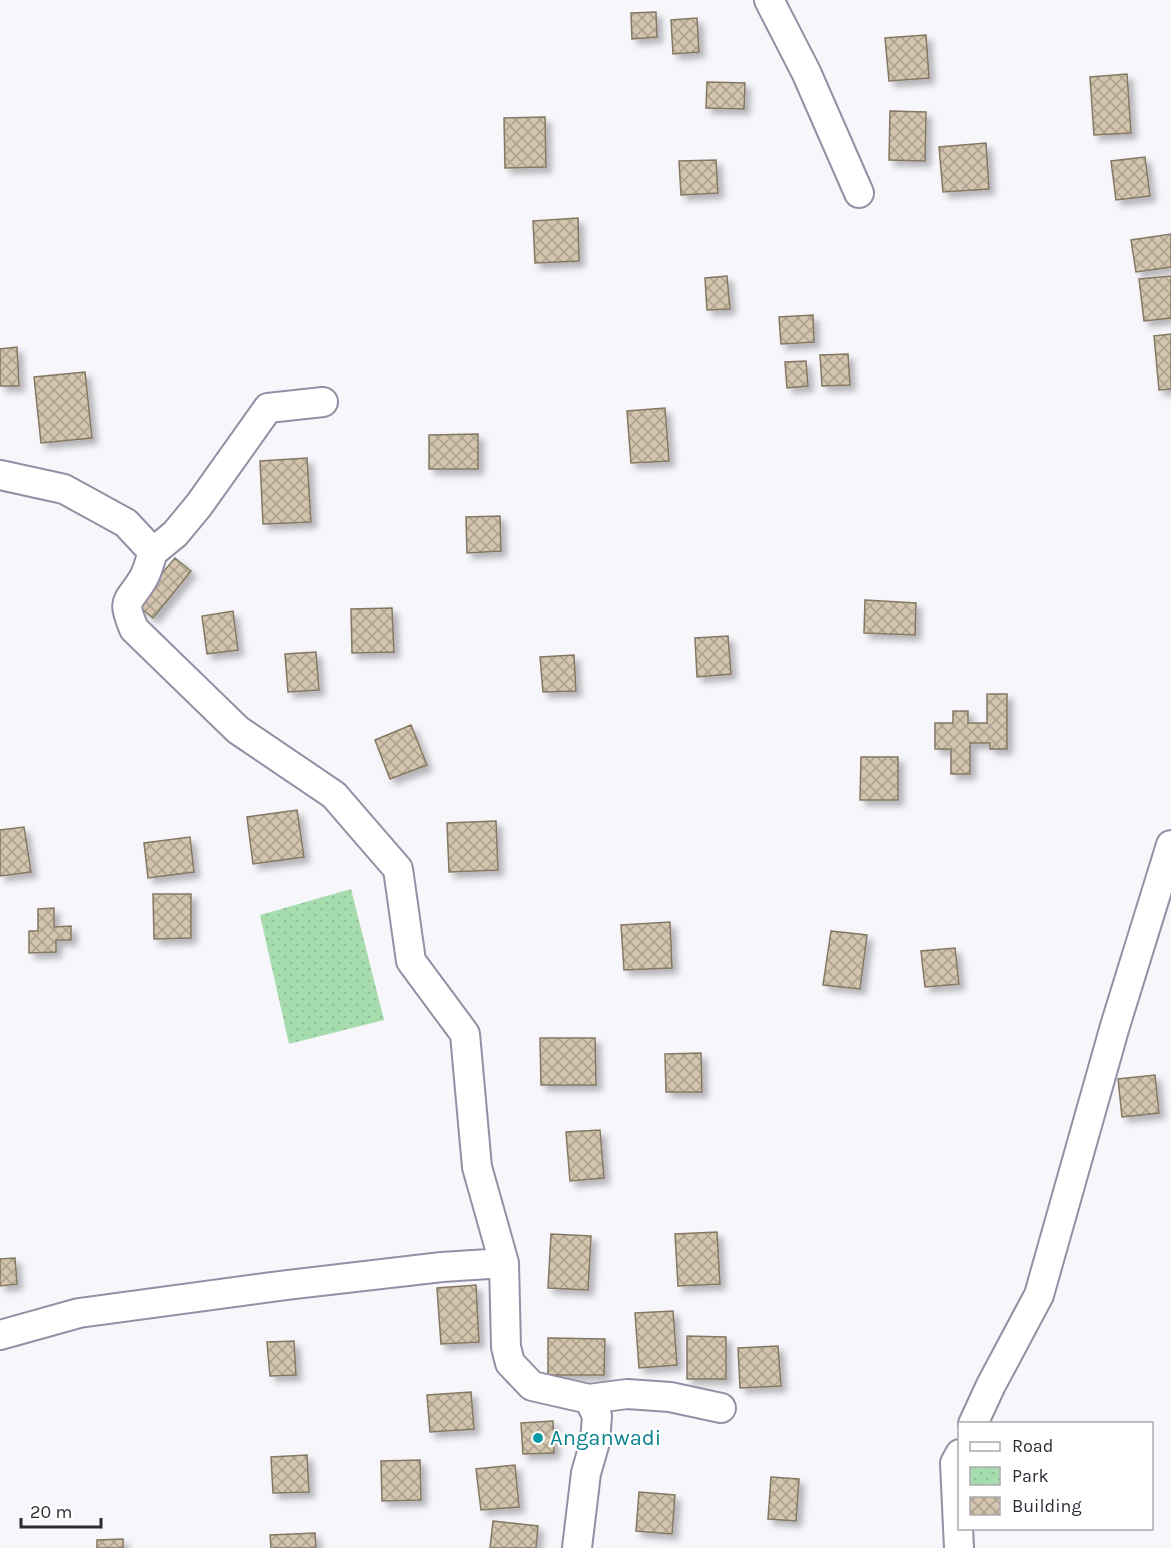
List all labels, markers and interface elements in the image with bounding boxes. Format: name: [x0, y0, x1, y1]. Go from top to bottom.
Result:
legend: [958, 1422, 1153, 1530]
place label: Anganwadi: [550, 1425, 661, 1451]
marker: Anganwadi: [531, 1431, 545, 1445]
text: Road: [1012, 1435, 1053, 1457]
text: Park: [1012, 1465, 1049, 1487]
scale bar: [21, 1491, 100, 1529]
text: Building: [1012, 1495, 1082, 1517]
text: 20 m: [30, 1501, 72, 1523]

